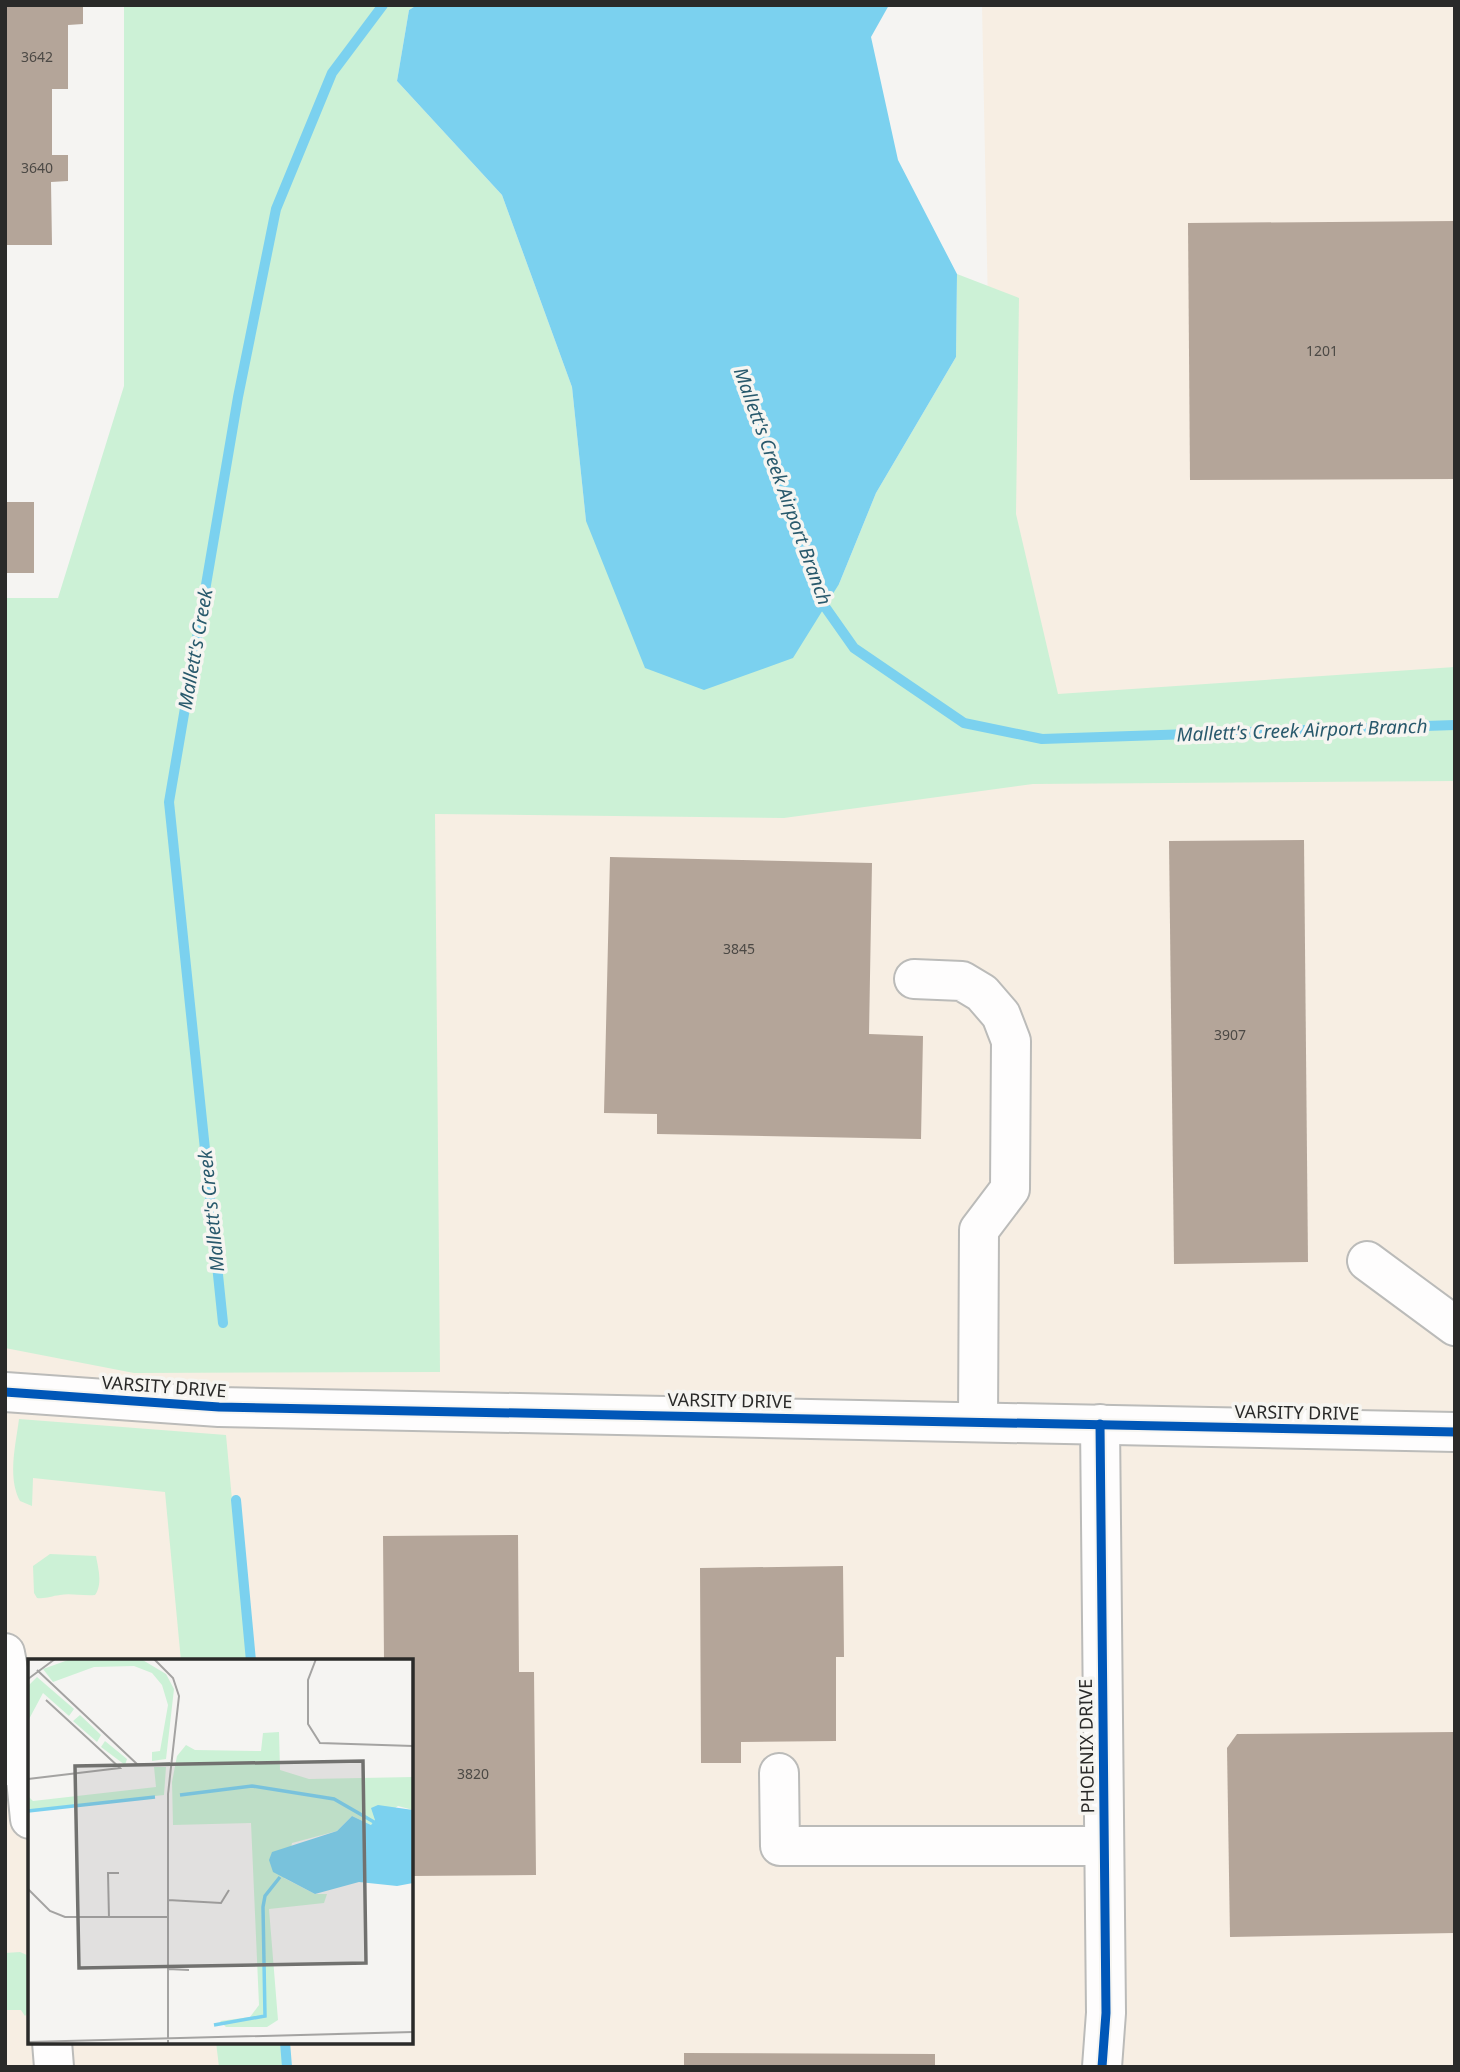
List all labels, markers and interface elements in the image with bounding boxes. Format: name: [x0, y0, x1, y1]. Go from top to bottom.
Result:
house number: 3642: [21, 47, 53, 66]
house number: 3640: [21, 158, 53, 177]
house number: 1201: [1306, 341, 1338, 360]
water label: Mallett's Creek Airport Branch: [728, 364, 838, 608]
water label: Mallett's Creek: [172, 586, 219, 712]
water label: Mallett's Creek Airport Branch: [1176, 713, 1428, 747]
house number: 3845: [723, 939, 755, 958]
house number: 3907: [1214, 1025, 1246, 1044]
water label: Mallett's Creek: [192, 1148, 230, 1273]
street label: VARSITY DRIVE: [101, 1370, 227, 1402]
street label: VARSITY DRIVE: [667, 1387, 793, 1413]
street label: VARSITY DRIVE: [1234, 1399, 1360, 1425]
inset map: [28, 1659, 413, 2044]
street label: PHOENIX DRIVE: [1073, 1679, 1099, 1813]
house number: 3820: [457, 1764, 489, 1783]

